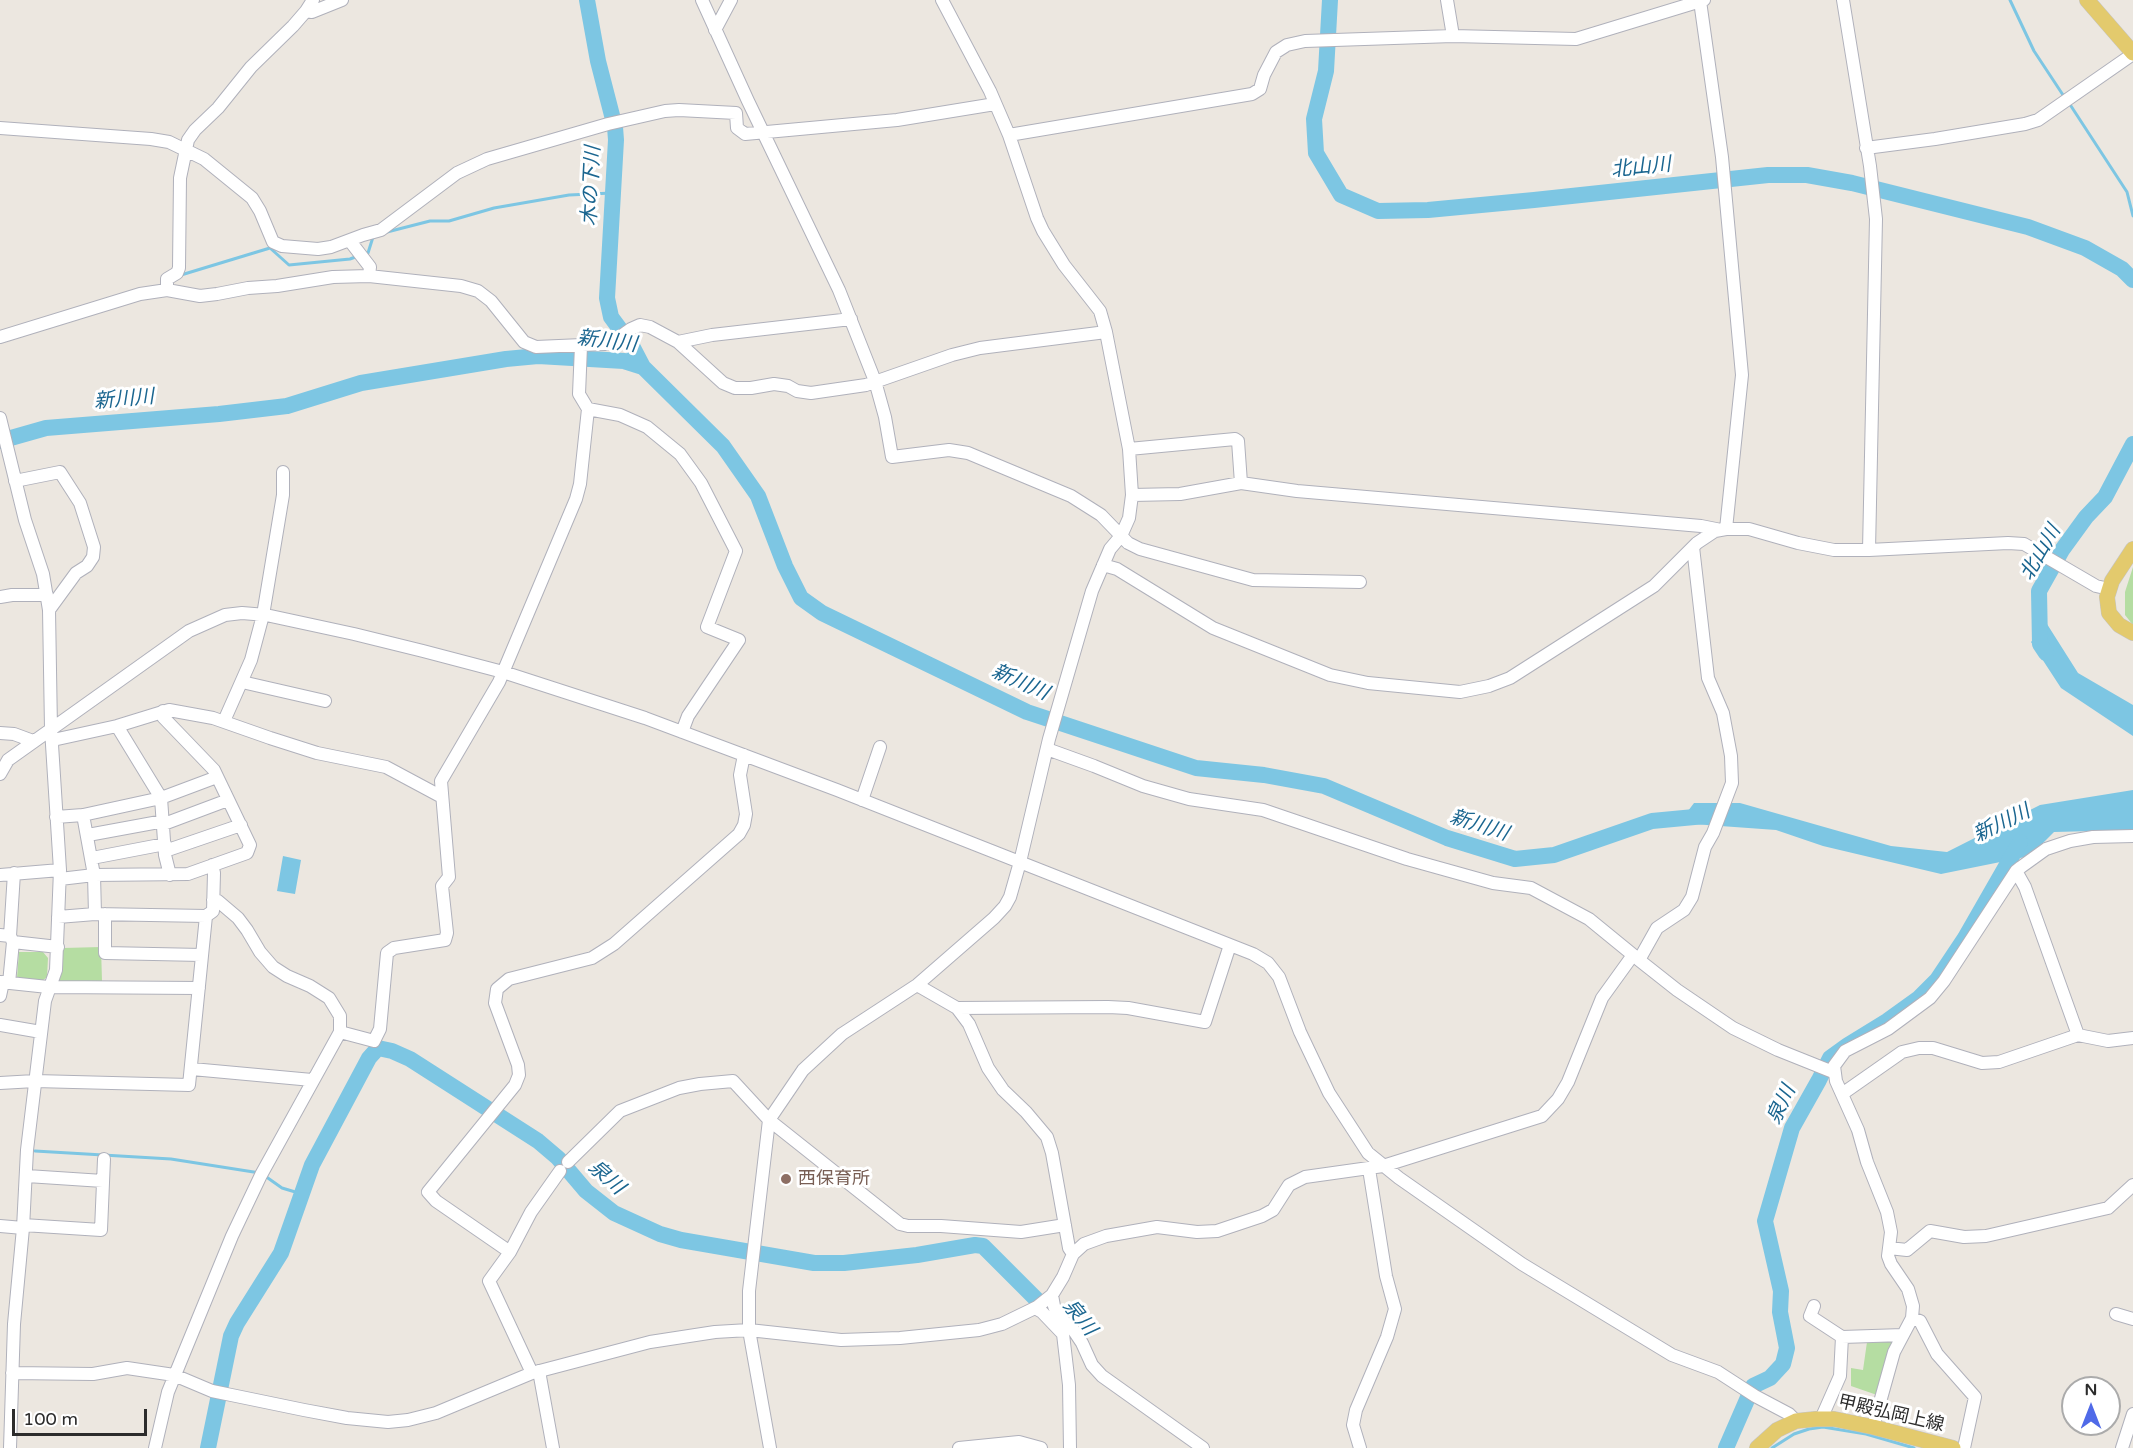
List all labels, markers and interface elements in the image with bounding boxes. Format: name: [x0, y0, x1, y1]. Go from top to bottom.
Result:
water label: 木の下川: [578, 145, 606, 227]
water label: 北山川: [1610, 153, 1672, 183]
water label: 新川川: [576, 326, 638, 358]
water label: 新川川: [93, 385, 155, 415]
water label: 北山川: [2016, 521, 2066, 585]
water label: 新川川: [988, 660, 1052, 706]
water label: 新川川: [1970, 800, 2034, 848]
water label: 新川川: [1447, 805, 1511, 847]
water label: 泉川: [1763, 1082, 1801, 1128]
water label: 泉川: [583, 1156, 629, 1200]
place label: 西保育所: [798, 1168, 870, 1190]
marker: 西保育所: [779, 1172, 793, 1186]
water label: 泉川: [1057, 1295, 1101, 1341]
north arrow: [2061, 1376, 2121, 1436]
text: N: [2085, 1380, 2097, 1400]
street label: 甲殿弘岡上線: [1836, 1391, 1946, 1437]
scale bar: [15, 1397, 150, 1435]
text: 100 m: [23, 1408, 78, 1430]

